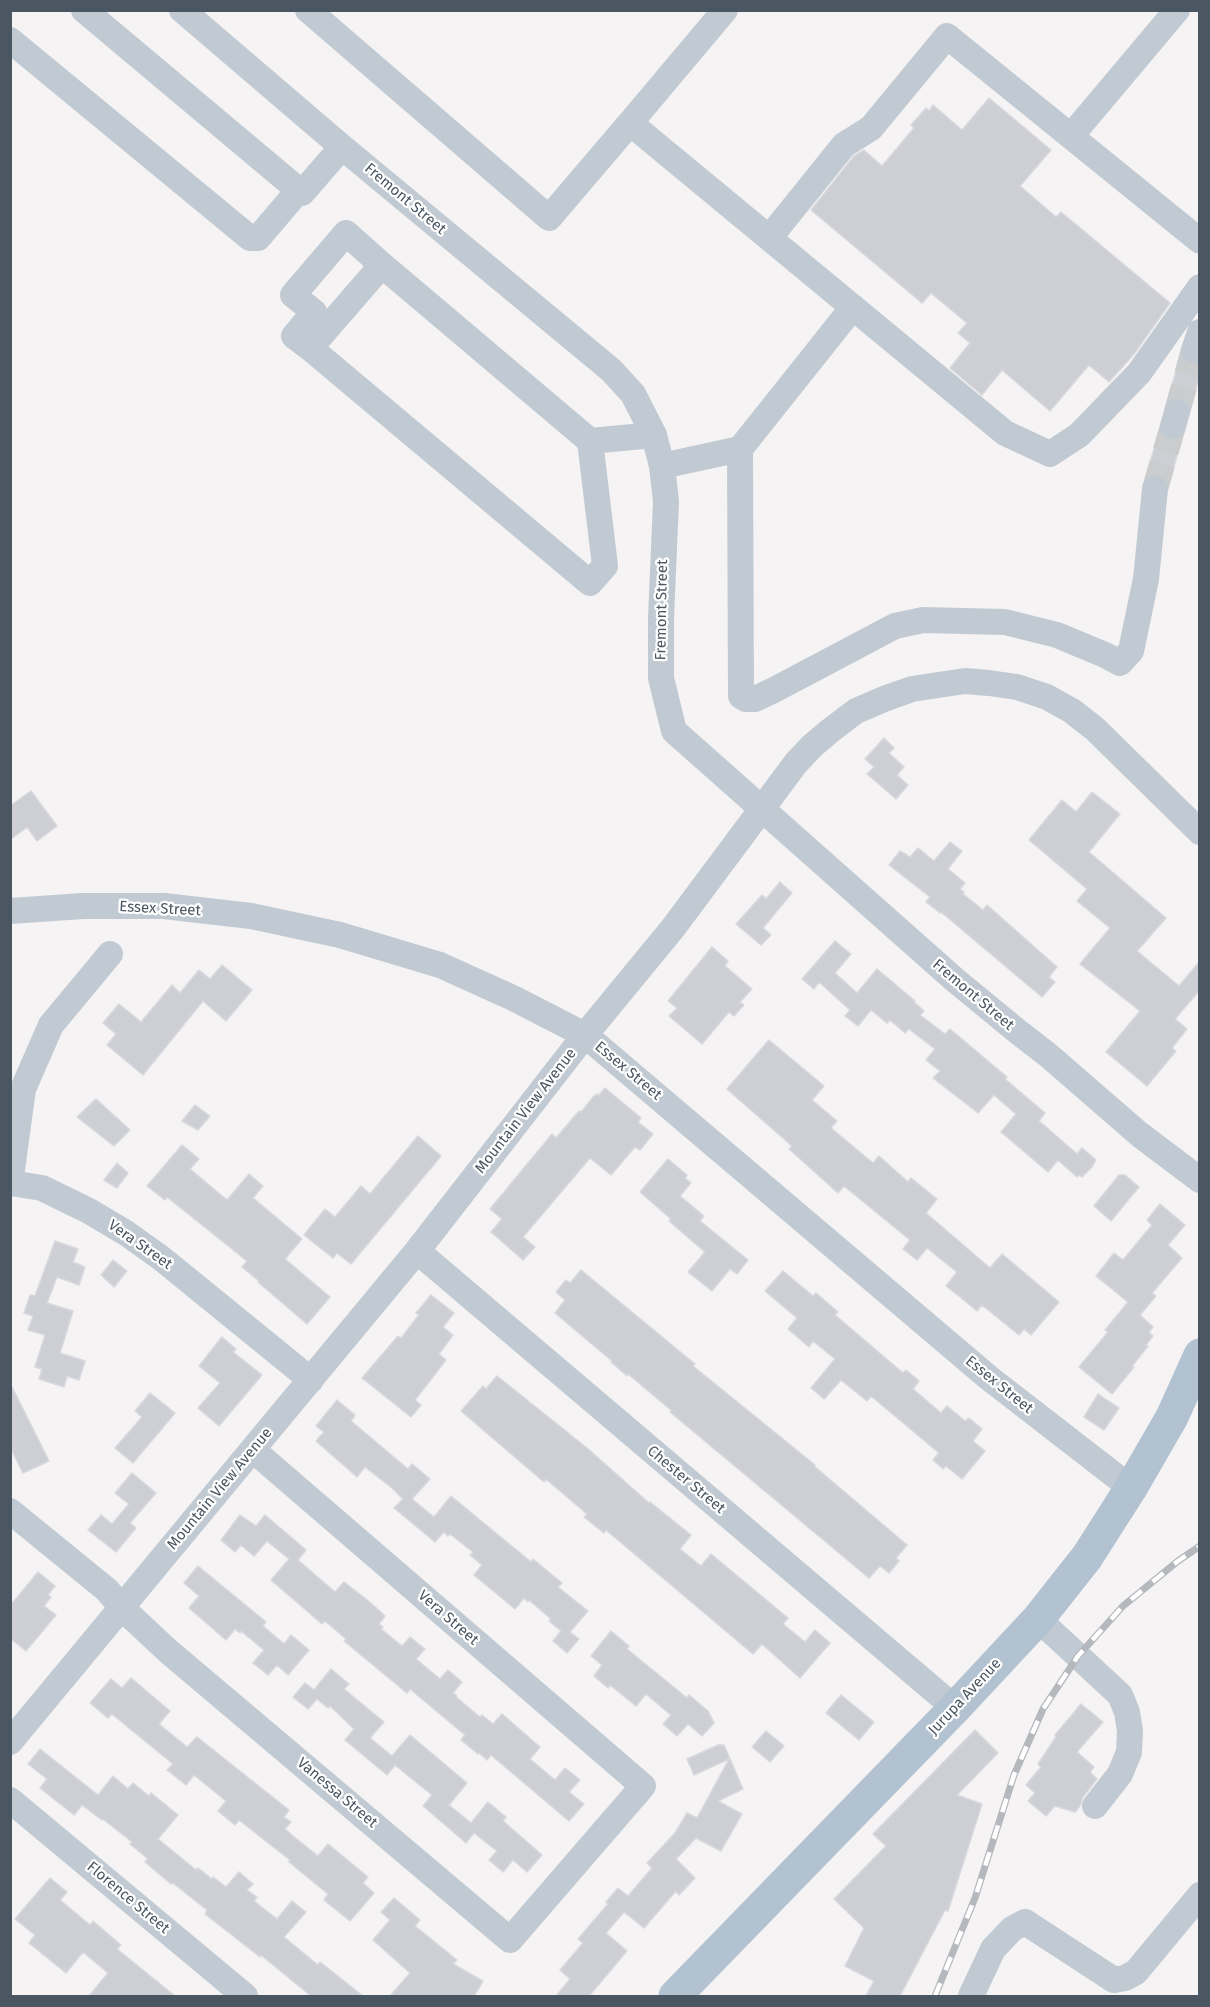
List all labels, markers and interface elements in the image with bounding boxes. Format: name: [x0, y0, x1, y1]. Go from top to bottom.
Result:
street label: Fremont Street: [361, 160, 449, 238]
street label: Fremont Street: [652, 559, 672, 661]
street label: Essex Street: [119, 898, 201, 920]
street label: Fremont Street: [929, 956, 1017, 1034]
street label: Essex Street: [591, 1038, 665, 1104]
street label: Mountain View Avenue: [472, 1045, 580, 1177]
street label: Vera Street: [104, 1216, 176, 1274]
street label: Essex Street: [962, 1352, 1036, 1418]
street label: Mountain View Avenue: [164, 1424, 276, 1554]
street label: Chester Street: [643, 1442, 729, 1518]
street label: Vera Street: [414, 1587, 482, 1649]
street label: Jurupa Avenue: [925, 1655, 1005, 1739]
street label: Vanessa Street: [293, 1754, 381, 1832]
street label: Florence Street: [83, 1858, 173, 1938]

